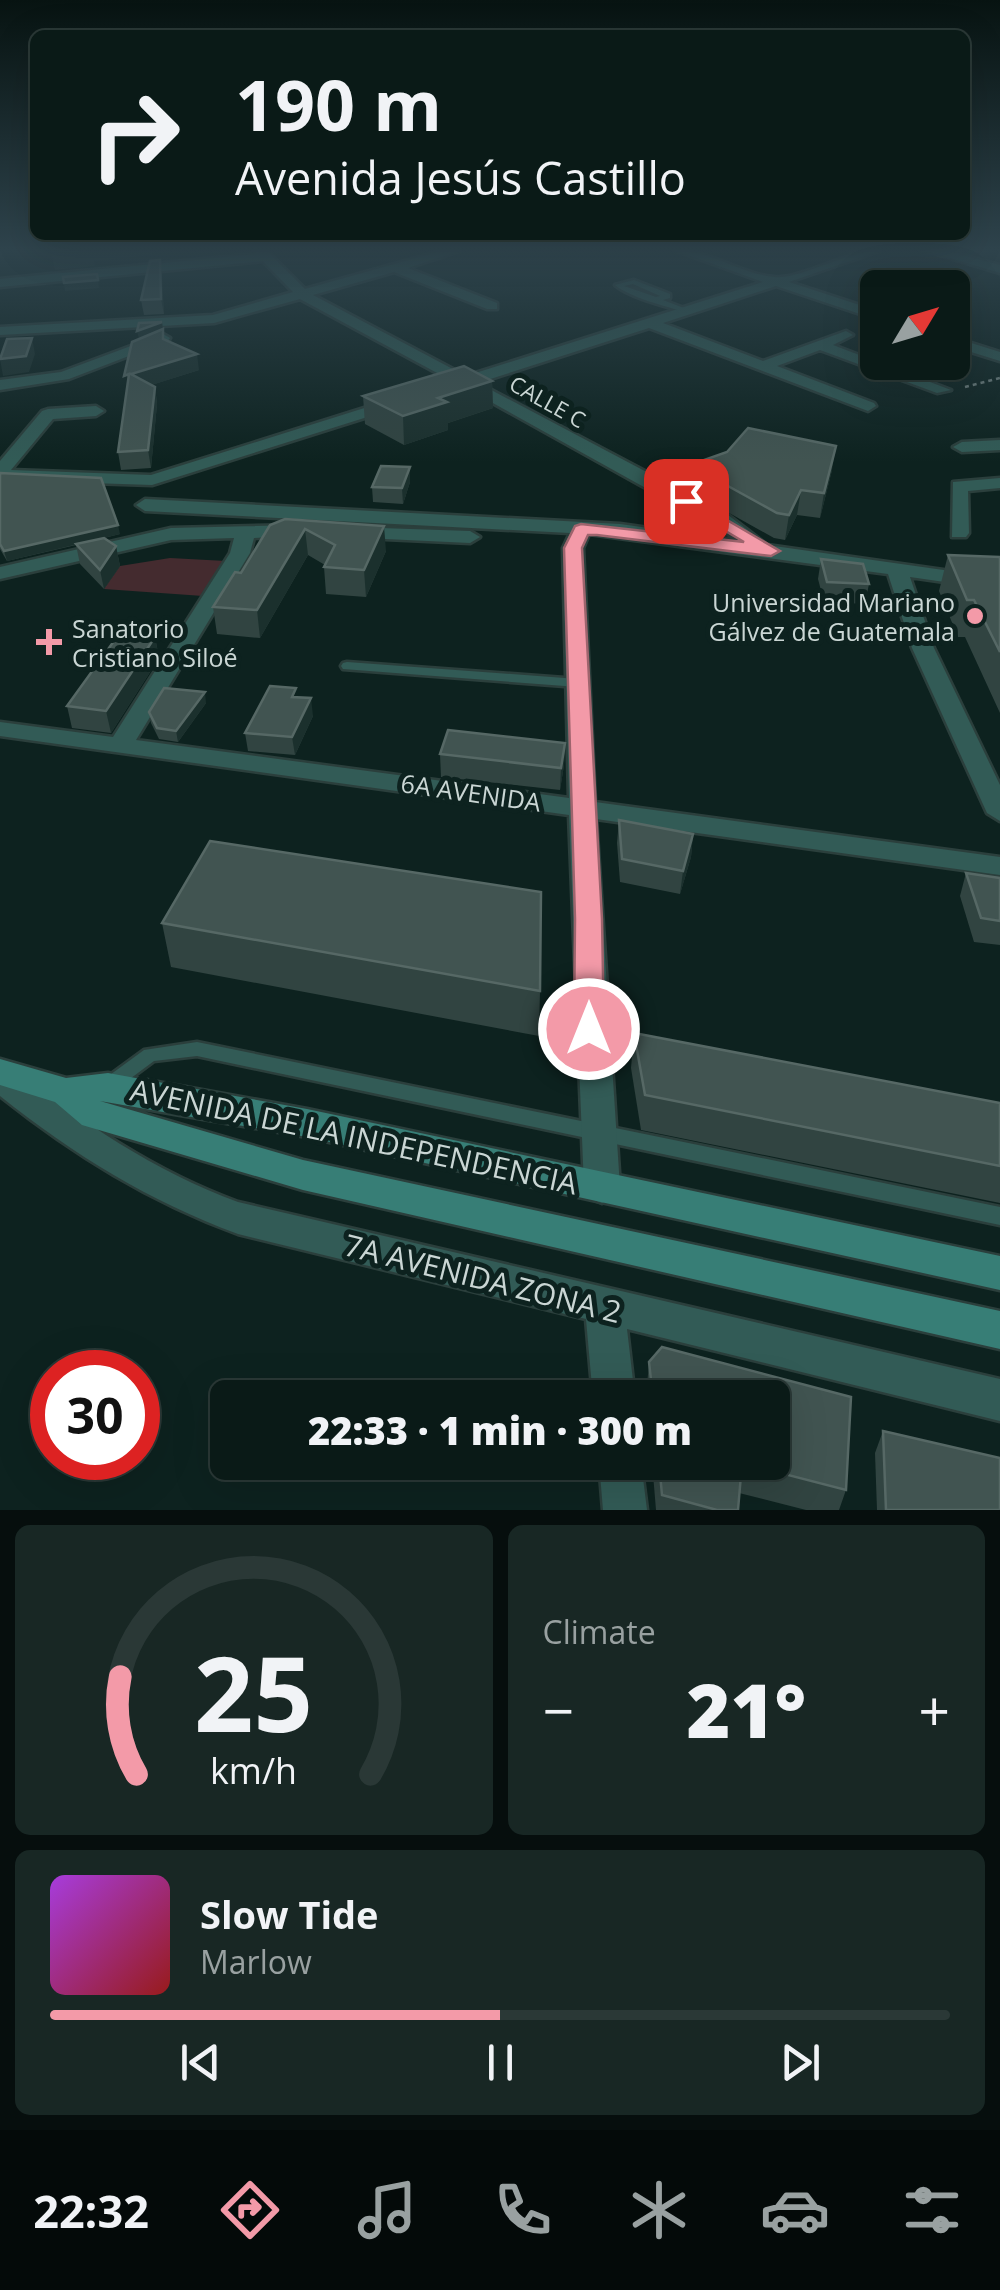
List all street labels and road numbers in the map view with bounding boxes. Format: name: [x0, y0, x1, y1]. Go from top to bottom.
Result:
street label: CALLE C: [505, 368, 591, 434]
street label: 6A AVENIDA: [399, 765, 543, 819]
street label: AVENIDA DE LA INDEPENDENCIA: [127, 1069, 581, 1203]
street label: 7A AVENIDA ZONA 2: [340, 1224, 626, 1332]

